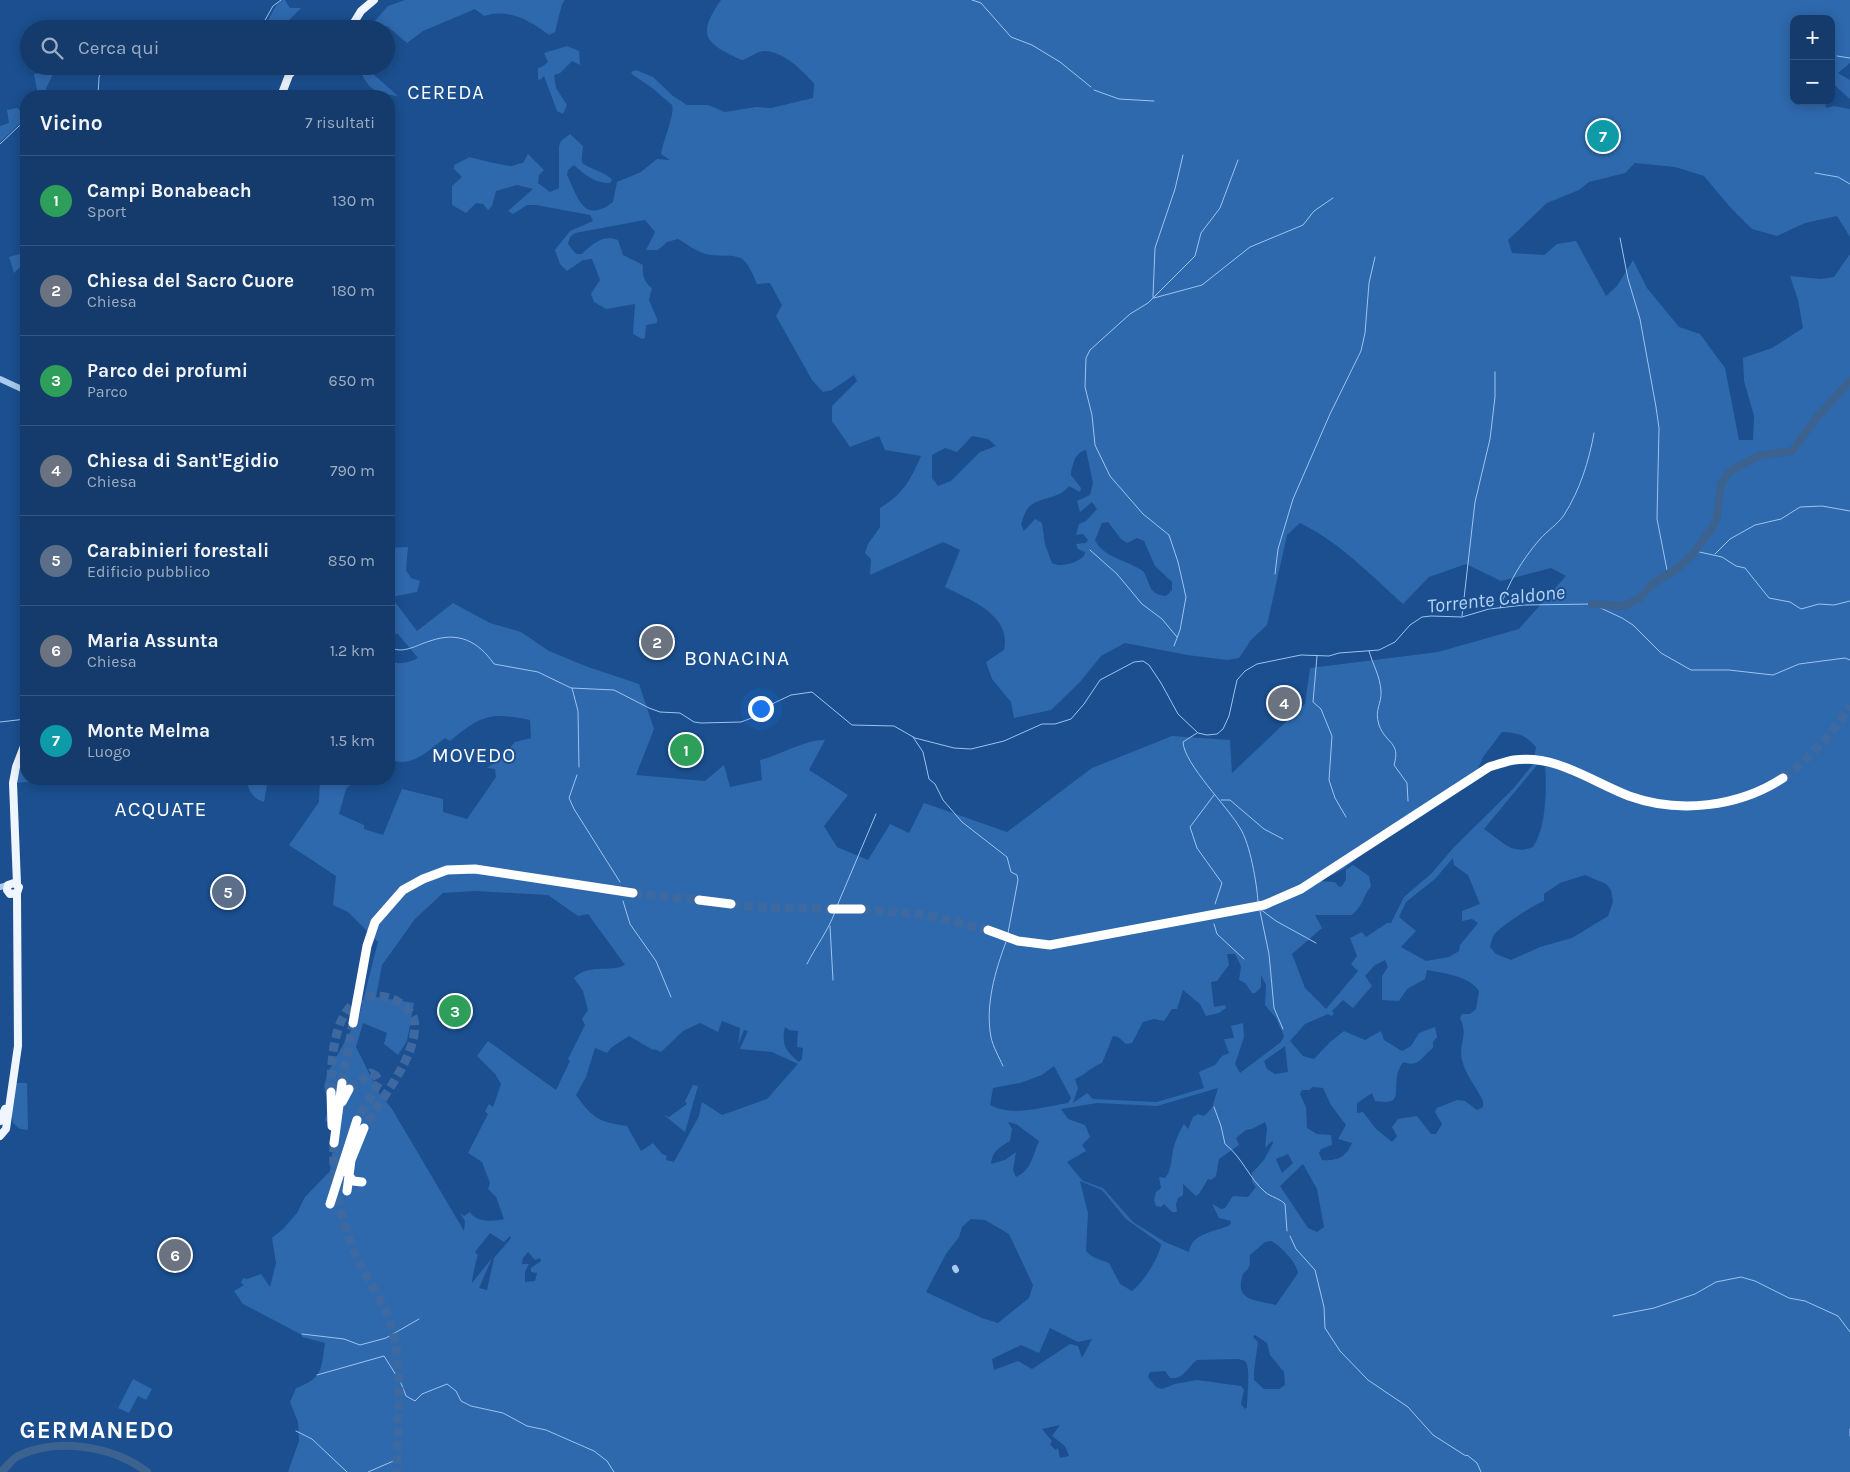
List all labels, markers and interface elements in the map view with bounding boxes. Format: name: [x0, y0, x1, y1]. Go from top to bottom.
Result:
map controls: [1790, 15, 1835, 105]
button: +: [1790, 15, 1835, 60]
search box: [20, 20, 395, 75]
icon: search: [38, 34, 66, 62]
text: Cerca qui: [78, 37, 159, 59]
button: −: [1790, 60, 1835, 105]
district label: CEREDA: [407, 81, 485, 104]
text: Vicino: [40, 111, 103, 135]
text: 7 risultati: [305, 113, 375, 132]
pin: 7: [1587, 117, 1619, 155]
text: Campi Bonabeach: [87, 180, 252, 202]
text: 1: [53, 191, 59, 210]
text: 130 m: [332, 191, 375, 210]
text: Sport: [87, 202, 127, 221]
text: Chiesa del Sacro Cuore: [87, 270, 294, 292]
text: 2: [51, 281, 61, 300]
text: 180 m: [332, 281, 375, 300]
text: Chiesa: [87, 292, 137, 311]
text: Parco dei profumi: [87, 360, 248, 382]
text: 3: [51, 371, 61, 390]
text: 650 m: [329, 371, 375, 390]
text: Parco: [87, 382, 127, 401]
text: Chiesa di Sant'Egidio: [87, 450, 279, 472]
text: 4: [51, 461, 61, 480]
text: 790 m: [330, 461, 375, 480]
text: Chiesa: [87, 472, 137, 491]
text: Carabinieri forestali: [87, 540, 269, 562]
text: 5: [51, 551, 61, 570]
text: 850 m: [328, 551, 375, 570]
text: Edificio pubblico: [87, 562, 210, 581]
water label: Torrente Caldone: [1426, 580, 1566, 618]
pin: 2: [641, 623, 673, 661]
text: Maria Assunta: [87, 630, 219, 652]
text: 6: [51, 641, 61, 660]
text: 1.2 km: [330, 641, 375, 660]
district label: BONACINA: [684, 646, 790, 670]
text: Chiesa: [87, 652, 137, 671]
pin: 4: [1268, 684, 1300, 722]
your location: [748, 696, 774, 722]
text: Monte Melma: [87, 720, 210, 742]
text: 7: [52, 731, 60, 750]
text: 1.5 km: [330, 731, 375, 750]
pin: 1: [670, 731, 702, 769]
text: Luogo: [87, 742, 131, 761]
district label: MOVEDO: [432, 744, 516, 767]
district label: ACQUATE: [115, 797, 207, 821]
pin: 5: [212, 873, 244, 911]
pin: 3: [439, 992, 471, 1030]
pin: 6: [159, 1236, 191, 1274]
district label: GERMANEDO: [20, 1416, 174, 1444]

